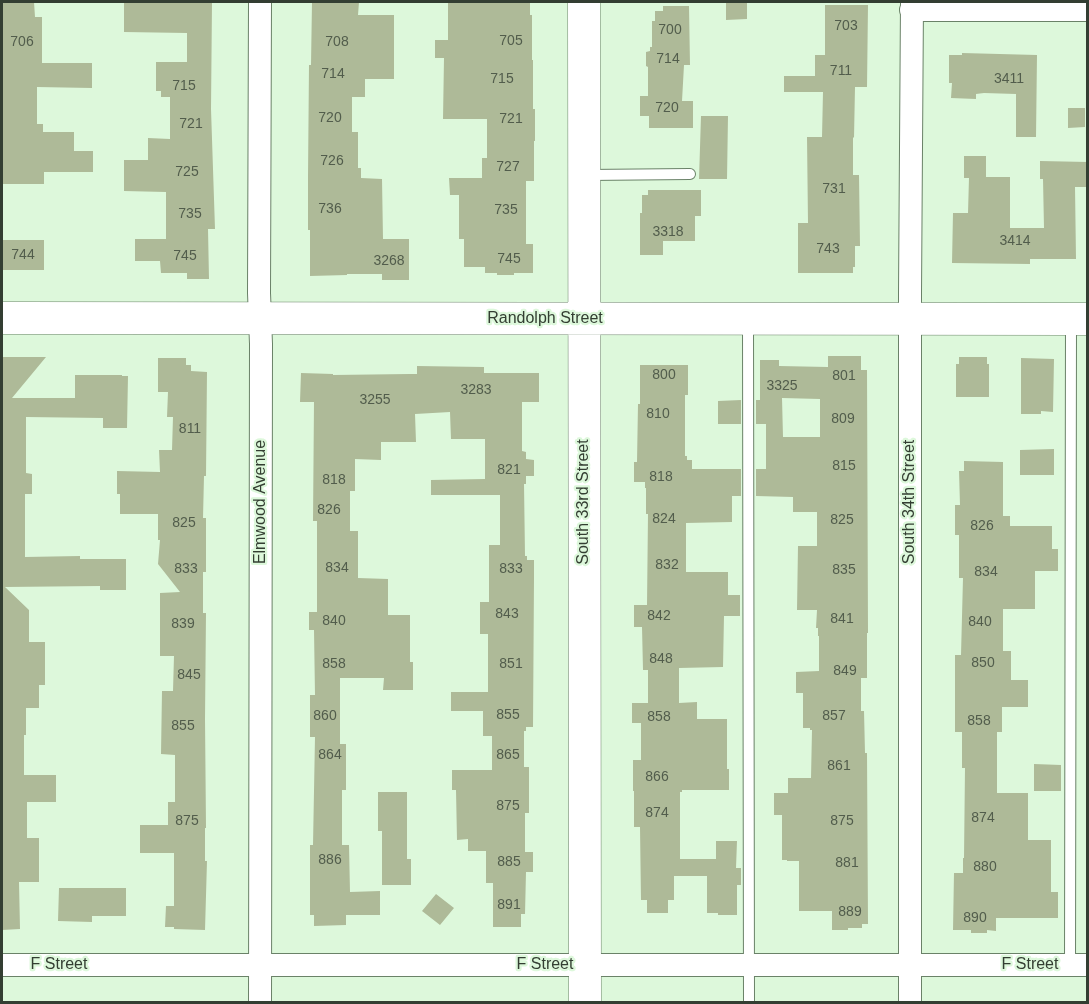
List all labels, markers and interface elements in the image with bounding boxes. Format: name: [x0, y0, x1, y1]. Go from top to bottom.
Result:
house number: 703: [834, 18, 858, 34]
house number: 700: [658, 22, 682, 38]
house number: 705: [499, 33, 523, 49]
house number: 706: [10, 34, 34, 50]
house number: 708: [325, 34, 349, 50]
house number: 714: [656, 51, 680, 67]
house number: 711: [830, 63, 852, 79]
house number: 714: [321, 66, 345, 82]
house number: 715: [490, 71, 514, 87]
house number: 3411: [994, 71, 1024, 87]
house number: 715: [172, 78, 196, 94]
house number: 720: [655, 100, 679, 116]
house number: 720: [318, 110, 342, 126]
house number: 721: [499, 111, 523, 127]
house number: 721: [179, 116, 203, 132]
house number: 726: [320, 153, 344, 169]
house number: 727: [496, 159, 520, 175]
house number: 725: [175, 164, 199, 180]
house number: 731: [822, 181, 846, 197]
house number: 736: [318, 201, 342, 217]
house number: 735: [494, 202, 518, 218]
house number: 735: [178, 206, 202, 222]
house number: 3318: [652, 224, 684, 240]
house number: 3414: [999, 233, 1031, 249]
house number: 743: [816, 241, 840, 257]
house number: 744: [11, 247, 35, 263]
house number: 745: [173, 248, 197, 264]
house number: 745: [497, 251, 521, 267]
house number: 3268: [373, 253, 405, 269]
street label: Randolph Street: [487, 309, 603, 329]
house number: 800: [652, 367, 676, 383]
house number: 801: [832, 368, 856, 384]
house number: 3325: [766, 378, 798, 394]
house number: 3283: [460, 382, 492, 398]
house number: 3255: [359, 392, 391, 408]
house number: 810: [646, 406, 670, 422]
house number: 809: [831, 411, 855, 427]
house number: 811: [179, 421, 201, 437]
street label: South 33rd Street: [574, 439, 594, 565]
street label: Elmwood Avenue: [251, 440, 271, 564]
street label: South 34th Street: [900, 440, 920, 564]
house number: 815: [832, 458, 856, 474]
house number: 821: [497, 462, 521, 478]
house number: 818: [649, 469, 673, 485]
house number: 818: [322, 472, 346, 488]
house number: 826: [317, 502, 341, 518]
house number: 824: [652, 511, 676, 527]
house number: 825: [830, 512, 854, 528]
house number: 825: [172, 515, 196, 531]
house number: 826: [970, 518, 994, 534]
house number: 832: [655, 557, 679, 573]
house number: 834: [325, 560, 349, 576]
house number: 833: [174, 561, 198, 577]
house number: 833: [499, 561, 523, 577]
house number: 835: [832, 562, 856, 578]
house number: 834: [974, 564, 998, 580]
house number: 843: [495, 606, 519, 622]
house number: 842: [647, 608, 671, 624]
house number: 841: [830, 611, 854, 627]
house number: 840: [322, 613, 346, 629]
house number: 840: [968, 614, 992, 630]
house number: 839: [171, 616, 195, 632]
house number: 848: [649, 651, 673, 667]
house number: 850: [971, 655, 995, 671]
house number: 858: [322, 656, 346, 672]
house number: 851: [499, 656, 523, 672]
house number: 849: [833, 663, 857, 679]
house number: 845: [177, 667, 201, 683]
house number: 855: [496, 707, 520, 723]
house number: 860: [313, 708, 337, 724]
house number: 857: [822, 708, 846, 724]
house number: 858: [647, 709, 671, 725]
house number: 858: [967, 713, 991, 729]
house number: 855: [171, 718, 195, 734]
house number: 864: [318, 747, 342, 763]
house number: 865: [496, 747, 520, 763]
house number: 861: [827, 758, 851, 774]
house number: 866: [645, 769, 669, 785]
house number: 875: [496, 798, 520, 814]
house number: 874: [645, 805, 669, 821]
house number: 874: [971, 810, 995, 826]
house number: 875: [175, 813, 199, 829]
house number: 875: [830, 813, 854, 829]
house number: 886: [318, 852, 342, 868]
house number: 885: [497, 854, 521, 870]
house number: 881: [835, 855, 859, 871]
house number: 880: [973, 859, 997, 875]
house number: 891: [497, 897, 521, 913]
house number: 889: [838, 904, 862, 920]
house number: 890: [963, 910, 987, 926]
street label: F Street: [31, 955, 87, 975]
street label: F Street: [517, 955, 573, 975]
street label: F Street: [1002, 955, 1058, 975]

